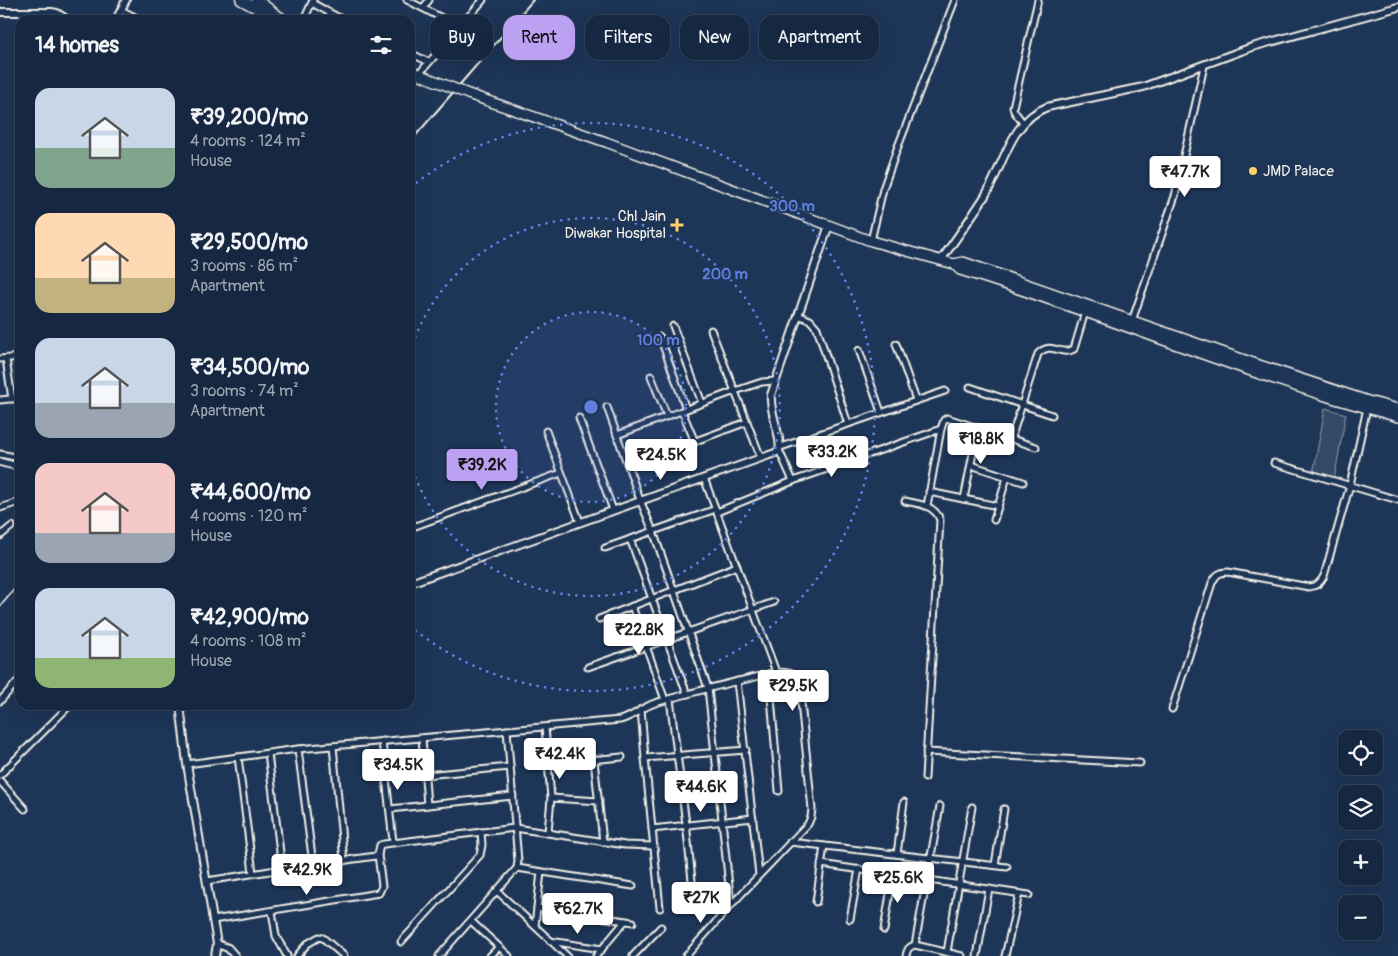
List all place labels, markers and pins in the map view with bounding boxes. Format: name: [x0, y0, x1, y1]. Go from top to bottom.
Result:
pin: ₹47.7K: [1144, 156, 1226, 198]
place label: JMD Palace: [1263, 162, 1334, 181]
marker: JMD Palace: [1247, 165, 1259, 177]
place label: Chl Jain Diwakar Hospital: [564, 207, 666, 243]
marker: Chl Jain Diwakar Hospital: [670, 218, 684, 232]
centre of rings: [582, 398, 600, 416]
pin: ₹18.8K: [940, 422, 1022, 465]
pin: ₹33.2K: [791, 436, 873, 478]
pin: ₹24.5K: [620, 438, 702, 481]
pin: ₹39.2K: [441, 448, 523, 491]
pin: ₹22.8K: [598, 614, 680, 656]
pin: ₹29.5K: [752, 670, 834, 712]
pin: ₹42.4K: [519, 738, 601, 780]
pin: ₹34.5K: [357, 748, 439, 791]
pin: ₹44.6K: [660, 770, 742, 813]
pin: ₹42.9K: [266, 854, 348, 896]
pin: ₹25.6K: [857, 862, 939, 904]
pin: ₹27K: [671, 882, 731, 924]
pin: ₹62.7K: [537, 892, 619, 935]

